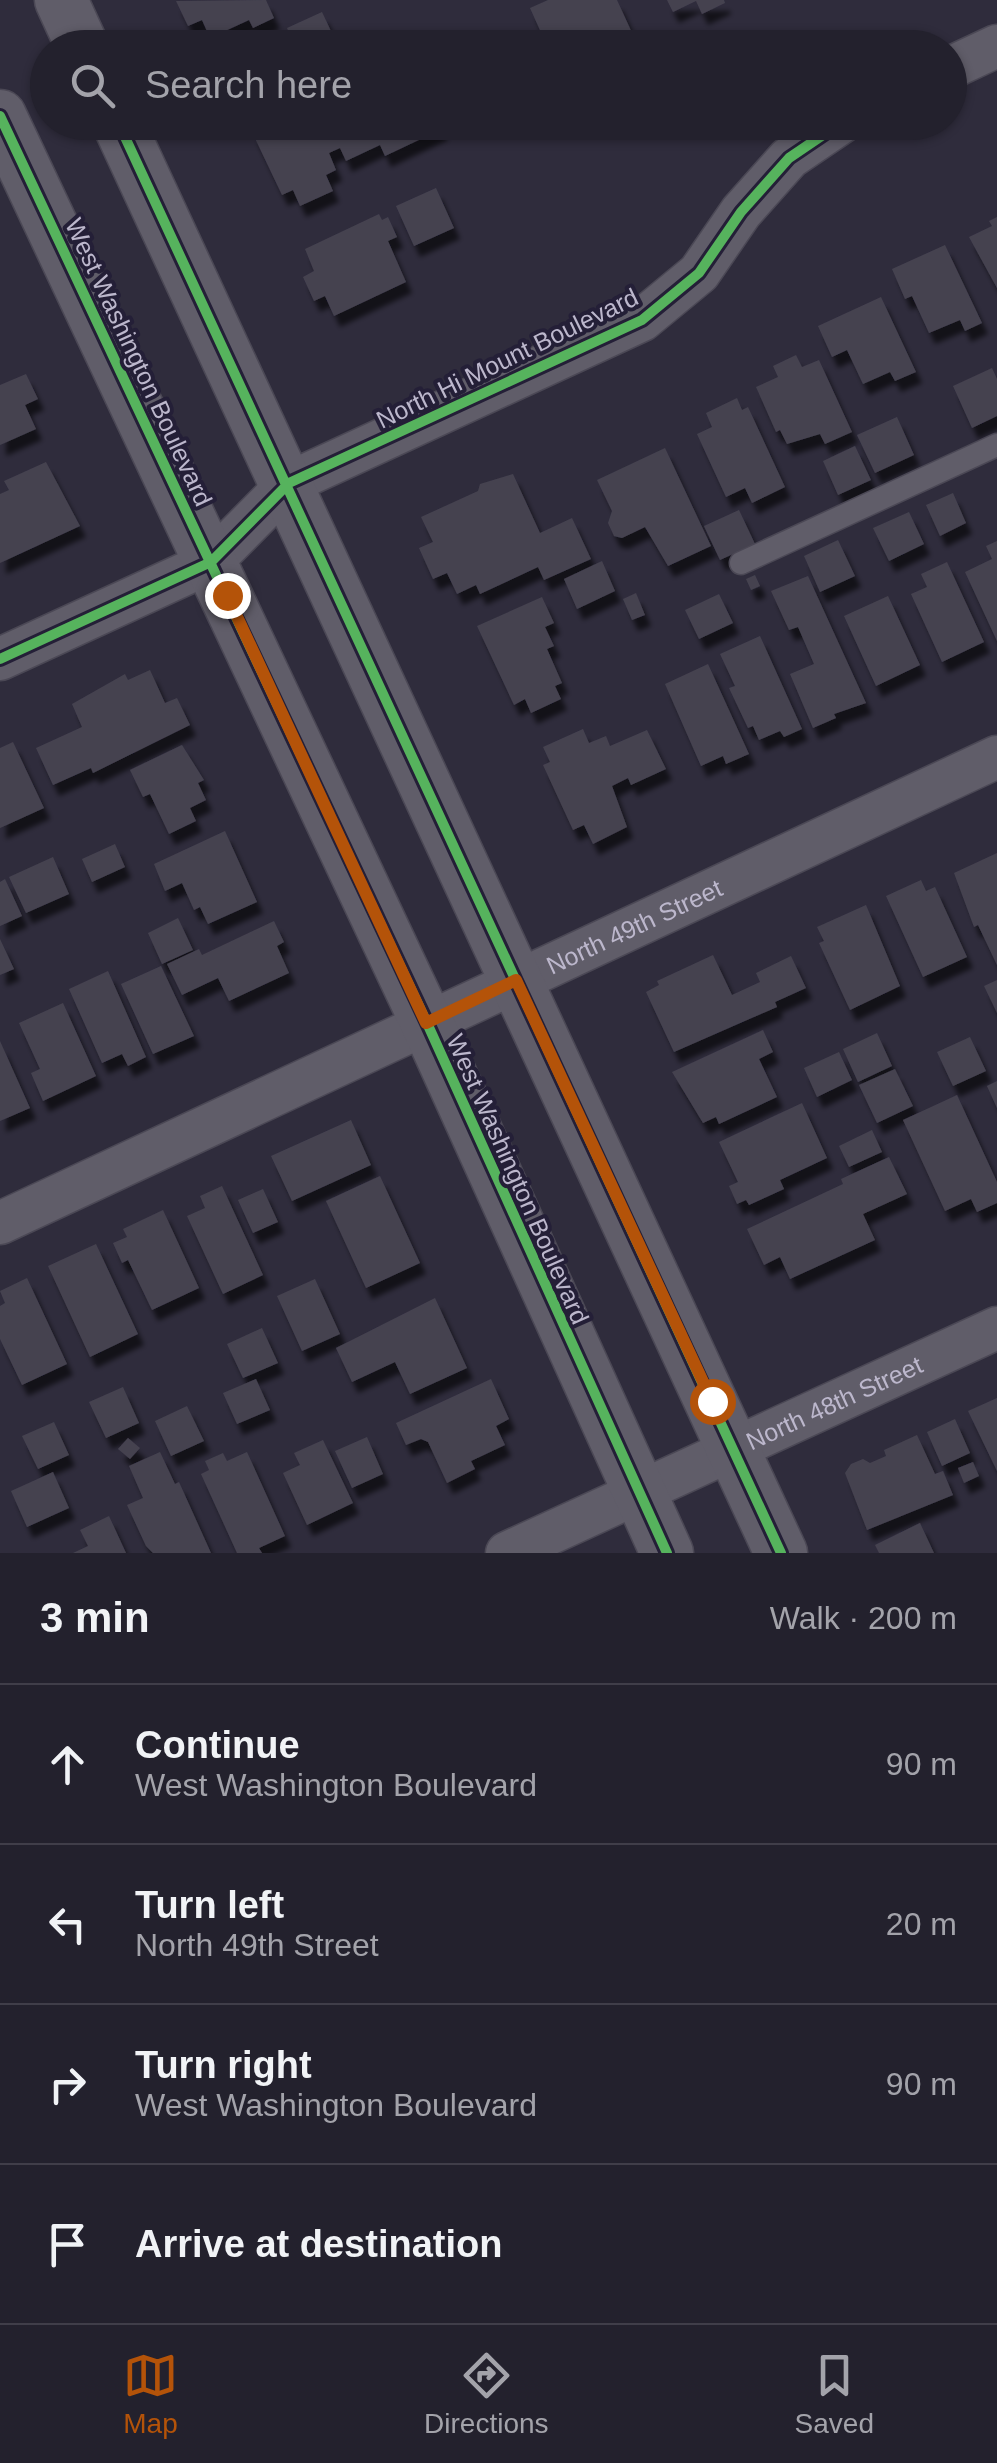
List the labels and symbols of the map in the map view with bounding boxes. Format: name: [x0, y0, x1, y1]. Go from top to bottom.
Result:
street label: West Washington Boulevard: [60, 214, 218, 510]
street label: North Hi Mount Boulevard: [372, 282, 642, 434]
route end: [205, 573, 251, 619]
street label: North 49th Street: [542, 874, 726, 980]
street label: West Washington Boulevard: [441, 1030, 595, 1328]
street label: North 48th Street: [742, 1350, 927, 1455]
route start: [690, 1379, 736, 1425]

